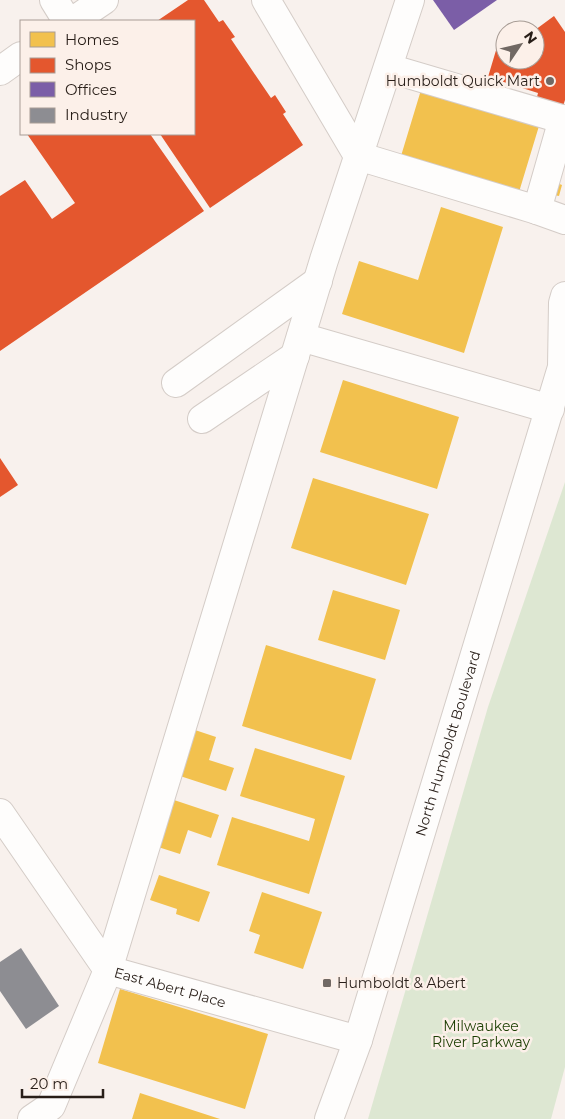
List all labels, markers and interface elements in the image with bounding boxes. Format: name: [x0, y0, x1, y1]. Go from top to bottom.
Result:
legend: [20, 20, 195, 135]
north arrow: [495, 20, 545, 70]
text: N: [520, 28, 541, 47]
text: Homes: [65, 30, 119, 49]
text: Shops: [65, 55, 111, 74]
place label: Humboldt Quick Mart: [386, 72, 540, 90]
marker: Humboldt Quick Mart: [544, 75, 556, 87]
text: Offices: [65, 80, 117, 99]
text: Industry: [65, 105, 128, 124]
street label: North Humboldt Boulevard: [411, 649, 484, 838]
street label: East Abert Place: [112, 963, 228, 1012]
place label: Humboldt & Abert: [337, 974, 466, 992]
marker: Humboldt & Abert: [321, 977, 333, 989]
park label: Milwaukee River Parkway: [432, 1017, 531, 1051]
scale bar: [22, 1066, 104, 1098]
text: 20 m: [30, 1074, 68, 1093]

